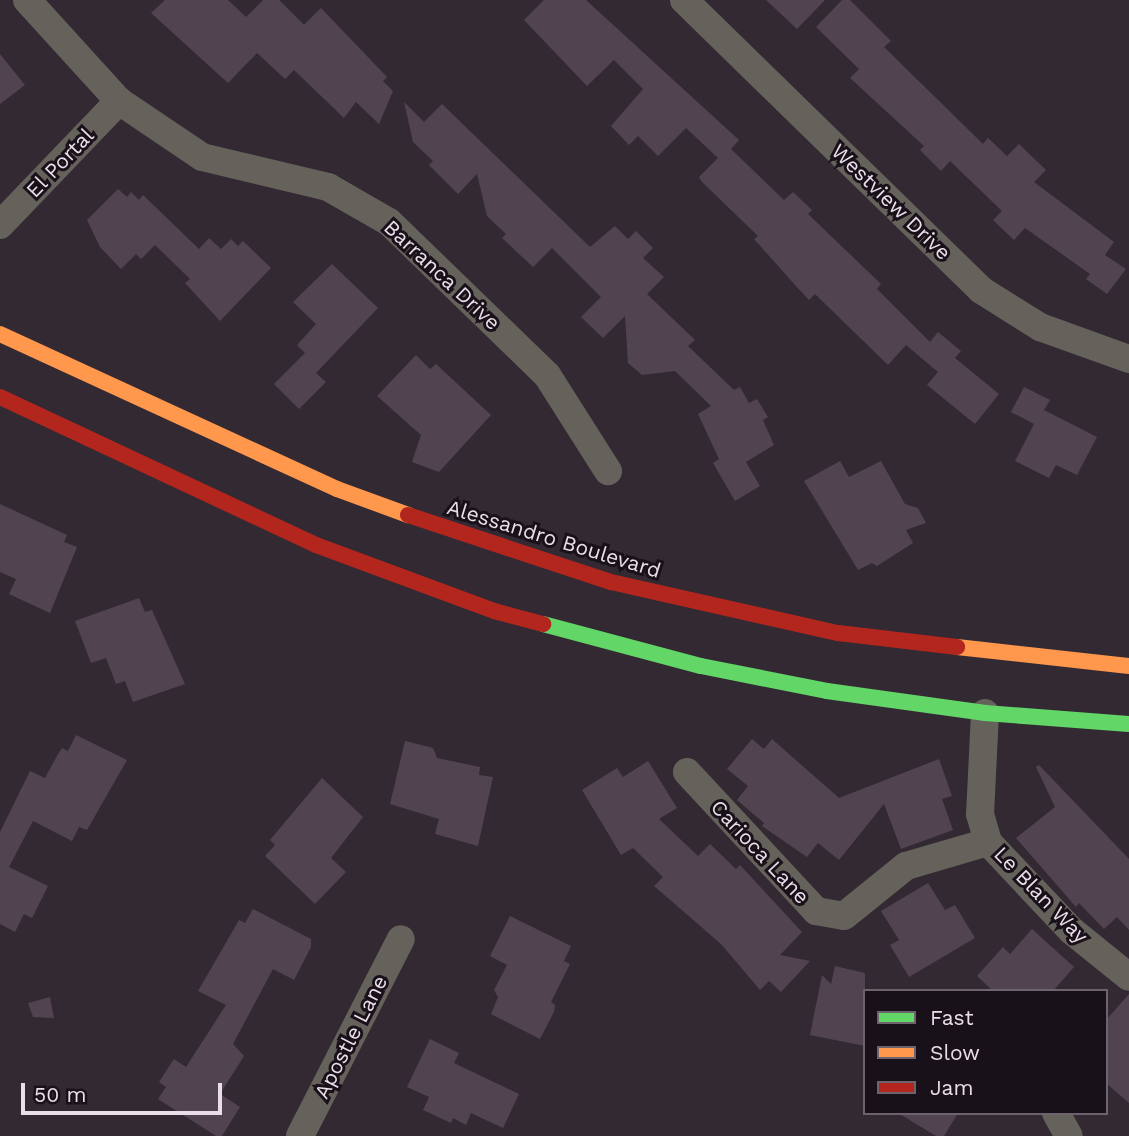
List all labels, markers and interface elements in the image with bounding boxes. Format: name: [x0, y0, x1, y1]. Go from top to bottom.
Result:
street label: El Portal: [21, 123, 99, 203]
street label: Westview Drive: [826, 138, 956, 266]
street label: Barranca Drive: [378, 215, 506, 335]
street label: Alessandro Boulevard: [444, 494, 664, 584]
street label: Carioca Lane: [705, 795, 815, 909]
street label: Le Blan Way: [988, 841, 1094, 949]
street label: Apostle Lane: [309, 971, 393, 1103]
legend: [863, 989, 1108, 1115]
text: Fast: [930, 1005, 974, 1030]
text: Slow: [930, 1040, 980, 1065]
scale bar: [24, 1070, 226, 1114]
text: Jam: [930, 1075, 973, 1100]
text: 50 m: [34, 1082, 86, 1107]

